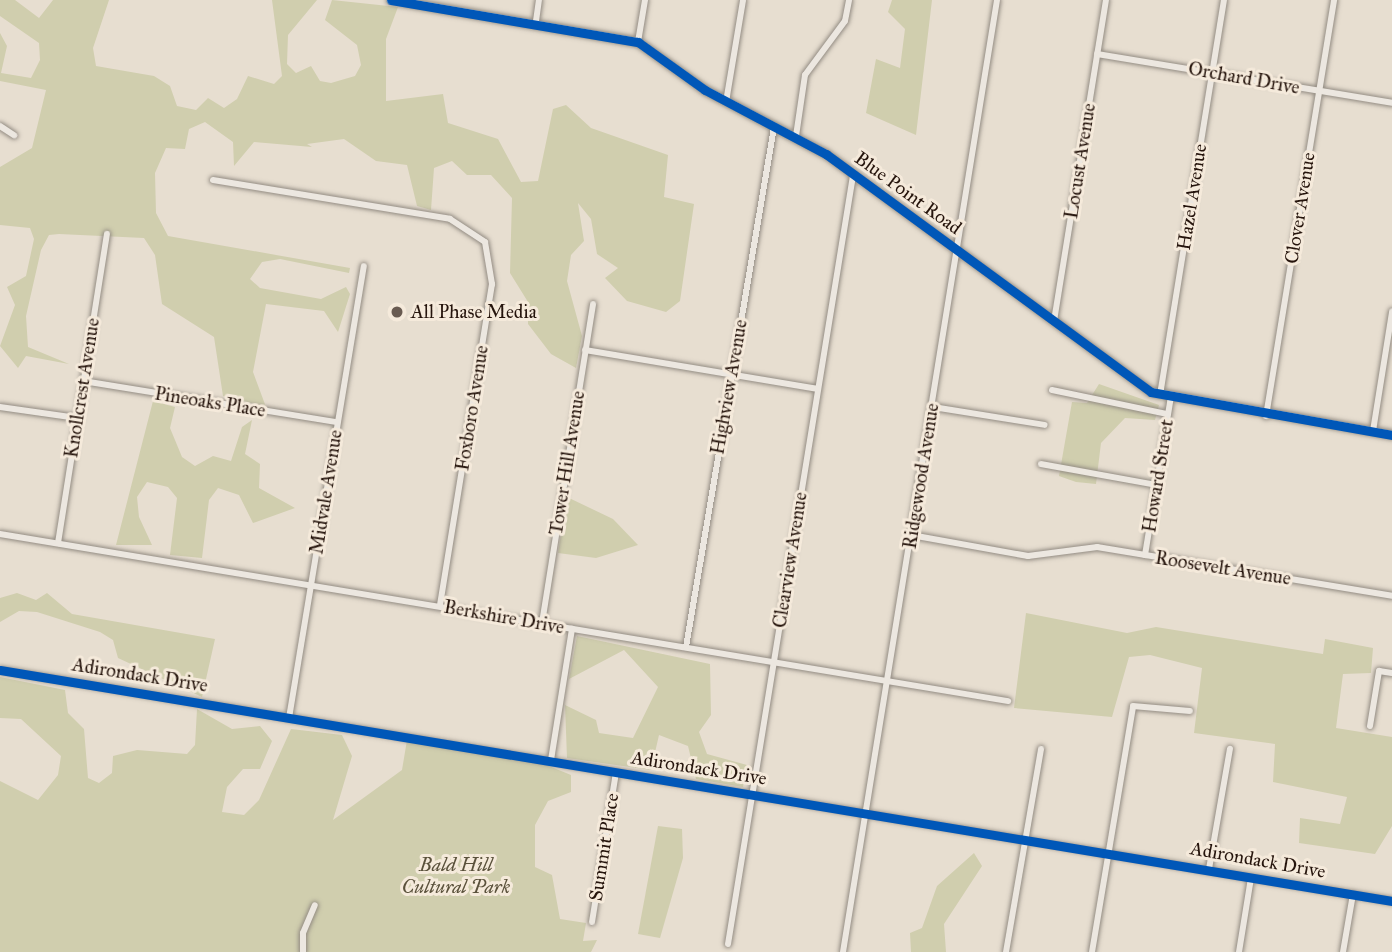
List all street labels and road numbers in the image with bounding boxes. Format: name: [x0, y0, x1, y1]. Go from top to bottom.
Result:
street label: Orchard Drive: [1187, 57, 1301, 99]
street label: Locust Avenue: [1060, 102, 1100, 220]
street label: Hazel Avenue: [1172, 142, 1212, 252]
street label: Blue Point Road: [850, 147, 966, 239]
street label: Clover Avenue: [1280, 151, 1320, 265]
street label: Knollcrest Avenue: [60, 316, 104, 460]
street label: Highview Avenue: [706, 318, 752, 456]
street label: Foxboro Avenue: [451, 344, 493, 472]
street label: Pineoaks Place: [153, 382, 267, 422]
street label: Tower Hill Avenue: [544, 389, 590, 537]
street label: Ridgewood Avenue: [898, 401, 944, 551]
street label: Howard Street: [1138, 418, 1178, 534]
street label: Midvale Avenue: [305, 428, 347, 556]
street label: Clearview Avenue: [768, 490, 812, 630]
street label: Roosevelt Avenue: [1153, 546, 1293, 590]
street label: Berkshire Drive: [442, 595, 566, 639]
street label: Adirondack Drive: [71, 653, 209, 697]
street label: Adirondack Drive: [630, 746, 768, 790]
street label: Summit Place: [584, 791, 624, 903]
street label: Adirondack Drive: [1189, 837, 1327, 883]

